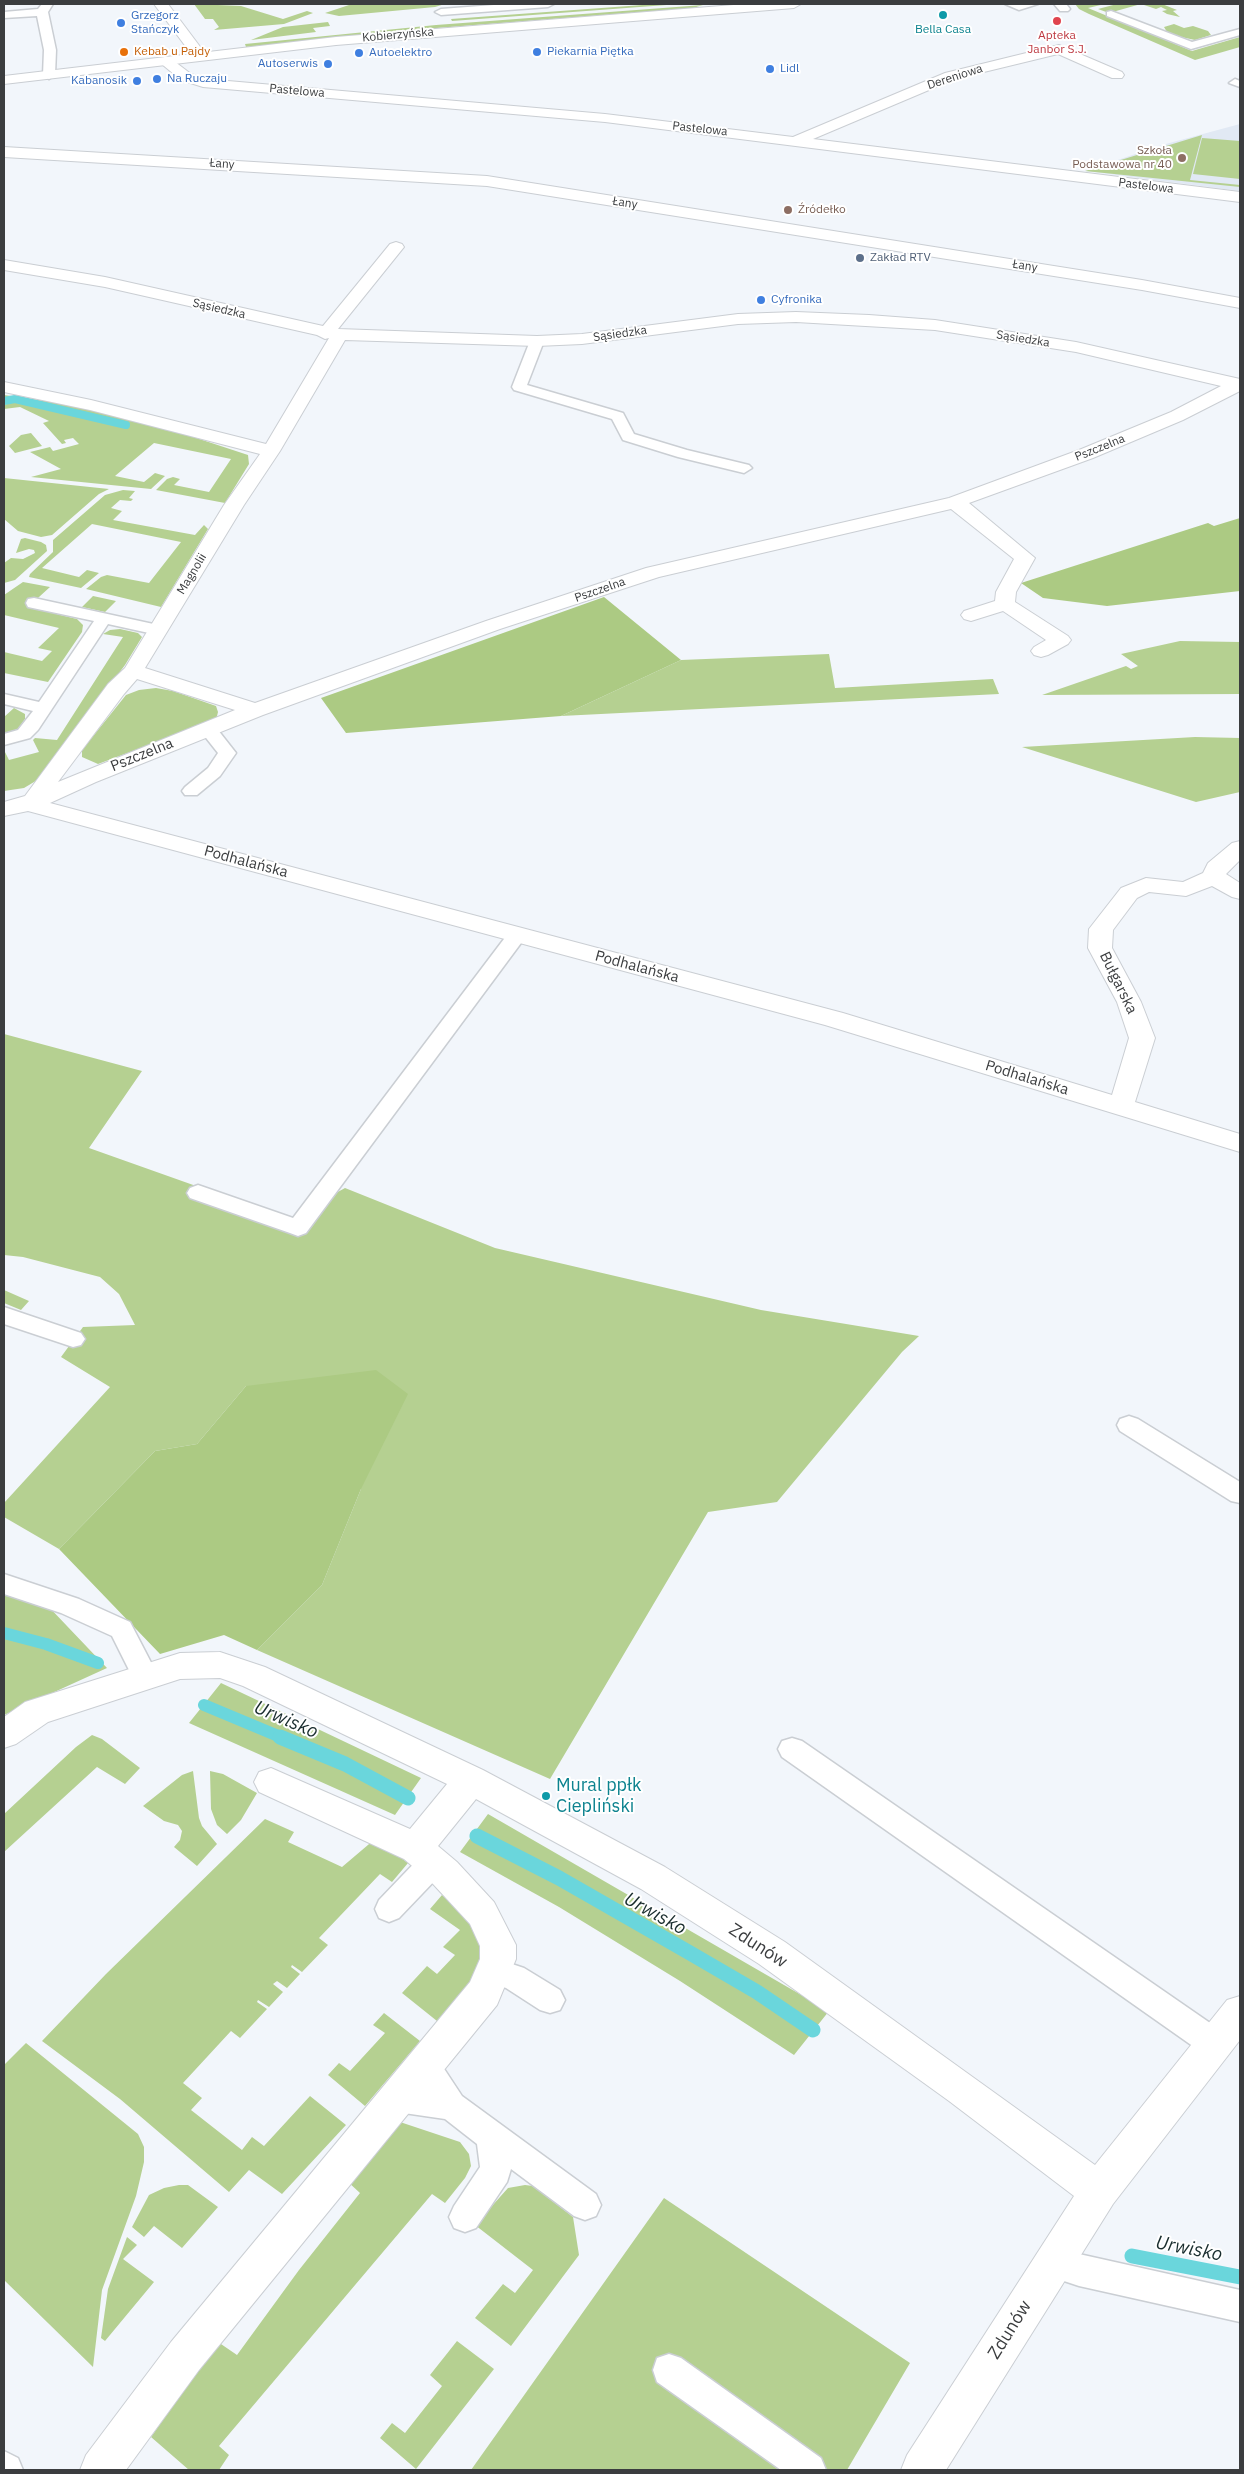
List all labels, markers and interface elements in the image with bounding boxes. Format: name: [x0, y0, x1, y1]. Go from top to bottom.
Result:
place label: Grzegorz Stańczyk: [131, 9, 179, 37]
marker: Bella Casa: [937, 9, 949, 21]
marker: Apteka Janbor S.J.: [1051, 15, 1063, 27]
marker: Grzegorz Stańczyk: [115, 17, 127, 29]
place label: Bella Casa: [915, 23, 971, 37]
street label: Kobierzyńska: [362, 25, 434, 45]
place label: Apteka Janbor S.J.: [1027, 29, 1087, 57]
place label: Kebab u Pajdy: [134, 45, 210, 59]
place label: Piekarnia Piętka: [547, 45, 634, 59]
marker: Kebab u Pajdy: [118, 46, 130, 58]
place label: Autoelektro: [369, 46, 432, 60]
marker: Piekarnia Piętka: [531, 46, 543, 58]
marker: Autoelektro: [353, 47, 365, 59]
place label: Autoserwis: [258, 57, 318, 71]
marker: Autoserwis: [322, 58, 334, 70]
street label: Dereniowa: [925, 61, 985, 93]
place label: Lidl: [780, 62, 799, 76]
marker: Lidl: [764, 63, 776, 75]
place label: Na Ruczaju: [167, 72, 227, 86]
marker: Na Ruczaju: [151, 73, 163, 85]
place label: Kabanosik: [71, 74, 127, 88]
marker: Kabanosik: [131, 75, 143, 87]
street label: Pastelowa: [269, 81, 325, 101]
street label: Pastelowa: [672, 119, 728, 139]
place label: Szkoła Podstawowa nr 40: [1072, 144, 1172, 172]
marker: Szkoła Podstawowa nr 40: [1176, 152, 1188, 164]
street label: Łany: [209, 156, 235, 172]
street label: Pastelowa: [1118, 175, 1174, 197]
street label: Łany: [611, 194, 639, 212]
place label: Źródełko: [798, 203, 846, 217]
marker: Źródełko: [782, 204, 794, 216]
place label: Zakład RTV: [870, 251, 931, 265]
marker: Zakład RTV: [854, 252, 866, 264]
street label: Łany: [1011, 257, 1039, 275]
place label: Cyfronika: [771, 293, 822, 307]
marker: Cyfronika: [755, 294, 767, 306]
street label: Sąsiedzka: [191, 296, 247, 322]
street label: Sąsiedzka: [592, 323, 648, 345]
street label: Sąsiedzka: [995, 328, 1051, 350]
street label: Pszczelna: [1073, 431, 1127, 465]
street label: Magnolii: [174, 551, 210, 597]
street label: Pszczelna: [573, 575, 627, 605]
street label: Pszczelna: [108, 734, 176, 776]
street label: Podhalańska: [202, 842, 290, 882]
street label: Podhalańska: [593, 947, 681, 987]
street label: Bułgarska: [1095, 949, 1141, 1017]
street label: Podhalańska: [983, 1057, 1071, 1099]
water label: Urwisko: [251, 1696, 321, 1744]
place label: Mural ppłk Ciepliński: [556, 1775, 641, 1818]
marker: Mural ppłk Ciepliński: [540, 1790, 552, 1802]
water label: Urwisko: [620, 1888, 690, 1940]
street label: Zdunów: [725, 1919, 791, 1973]
water label: Urwisko: [1154, 2231, 1224, 2267]
street label: Zdunów: [984, 2297, 1036, 2363]

